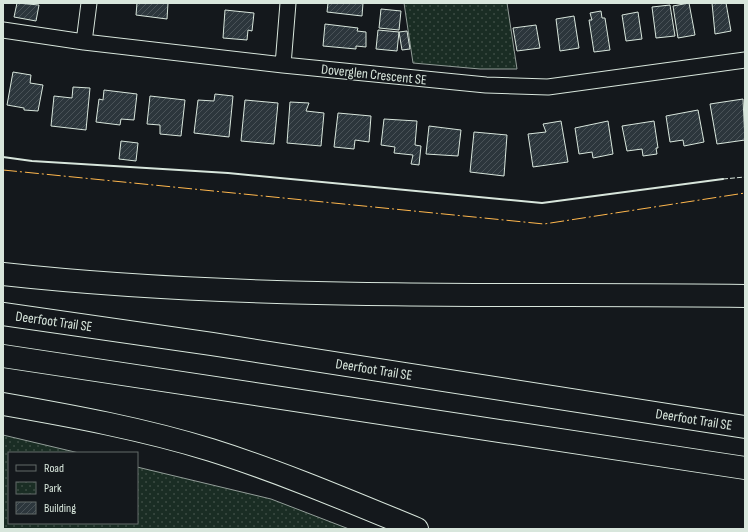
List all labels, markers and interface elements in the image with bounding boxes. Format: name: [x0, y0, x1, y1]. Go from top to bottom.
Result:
street label: Doverglen Crescent SE: [320, 61, 428, 89]
street label: Deerfoot Trail SE: [15, 308, 94, 335]
street label: Deerfoot Trail SE: [334, 355, 414, 384]
street label: Deerfoot Trail SE: [654, 405, 734, 434]
legend: [8, 452, 138, 524]
text: Road: [44, 461, 64, 476]
text: Park: [44, 481, 62, 496]
text: Building: [44, 501, 76, 516]

